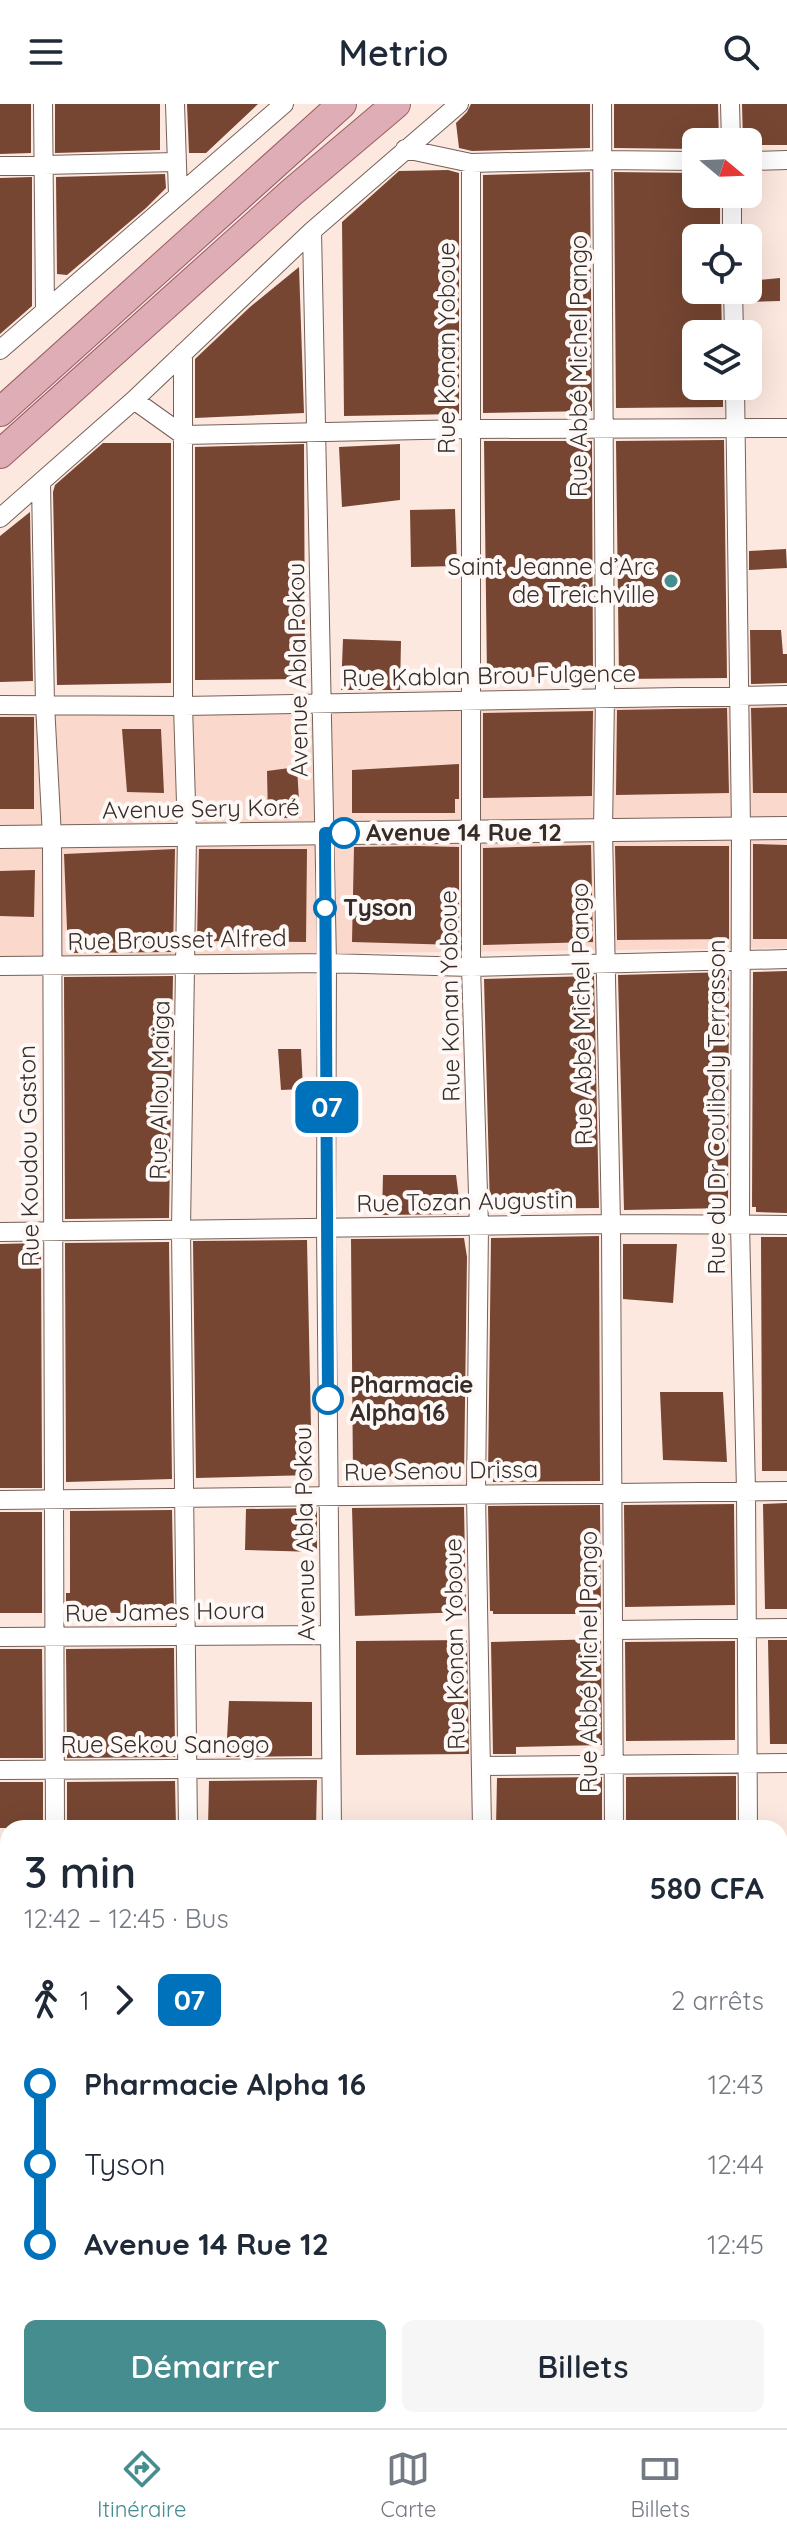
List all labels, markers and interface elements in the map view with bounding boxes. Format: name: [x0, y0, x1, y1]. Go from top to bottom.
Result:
icon: menu: [24, 30, 68, 74]
text: Metrio: [339, 30, 448, 75]
icon: search: [719, 30, 763, 74]
north arrow: [682, 128, 762, 208]
map controls: [682, 128, 762, 400]
button: locate: [682, 224, 762, 304]
street label: Rue Abbé Michel Pango: [563, 235, 593, 497]
street label: Rue Konan Yoboue: [431, 242, 461, 454]
button: layers: [682, 320, 762, 400]
place label: Saint Jeanne d’Arc de Treichville: [448, 551, 655, 609]
street label: Avenue Abla Pokou: [280, 563, 314, 777]
marker: Saint Jeanne d’Arc de Treichville: [662, 572, 680, 590]
street label: Rue Kablan Brou Fulgence: [341, 657, 636, 693]
street label: Avenue Sery Koré: [102, 791, 300, 825]
place label: Avenue 14 Rue 12: [366, 817, 562, 847]
marker: Avenue 14 Rue 12: [329, 818, 359, 848]
street label: Rue Abbé Michel Pango: [564, 882, 598, 1146]
street label: Rue Konan Yoboue: [432, 890, 466, 1102]
place label: Tyson: [343, 892, 412, 922]
marker: Tyson: [314, 897, 336, 919]
street label: Rue Brousset Alfred: [67, 922, 287, 956]
street label: Rue du Dr Coulibaly Terrasson: [701, 939, 731, 1275]
street label: Rue Allou Maïga: [142, 1000, 176, 1180]
street label: Rue Koudou Gaston: [11, 1045, 45, 1267]
line badge: 07: [291, 1081, 363, 1133]
text: 07: [311, 1089, 343, 1124]
street label: Rue Tozan Augustin: [356, 1184, 574, 1218]
place label: Pharmacie Alpha 16: [350, 1369, 474, 1427]
marker: Pharmacie Alpha 16: [313, 1384, 343, 1414]
street label: Avenue Abla Pokou: [287, 1427, 321, 1641]
street label: Rue Senou Drissa: [344, 1453, 538, 1487]
street label: Rue Abbé Michel Pango: [573, 1531, 603, 1793]
street label: Rue Konan Yoboue: [437, 1538, 471, 1750]
street label: Rue James Houra: [65, 1594, 265, 1628]
street label: Rue Sekou Sanogo: [60, 1729, 270, 1759]
text: 3 min: [24, 1844, 136, 1899]
text: 580 CFA: [650, 1869, 764, 1907]
text: 12:42 – 12:45 · Bus: [24, 1902, 229, 1935]
icon: walk: [24, 1978, 68, 2022]
icon: forward: [102, 1978, 146, 2022]
text: 07: [174, 1982, 205, 2017]
text: 1: [80, 1984, 90, 2017]
text: 2 arrêts: [671, 1984, 764, 2017]
text: Pharmacie Alpha 16: [84, 2065, 366, 2103]
text: 12:43: [708, 2068, 764, 2101]
text: Tyson: [84, 2145, 166, 2183]
text: 12:44: [708, 2148, 764, 2181]
text: Avenue 14 Rue 12: [84, 2225, 329, 2263]
text: 12:45: [707, 2228, 764, 2261]
button: Démarrer: [24, 2320, 386, 2412]
button: Billets: [402, 2320, 764, 2412]
tab: Itinéraire: [97, 2447, 186, 2523]
tab: Carte: [380, 2447, 436, 2523]
tab: Billets: [630, 2447, 690, 2523]

